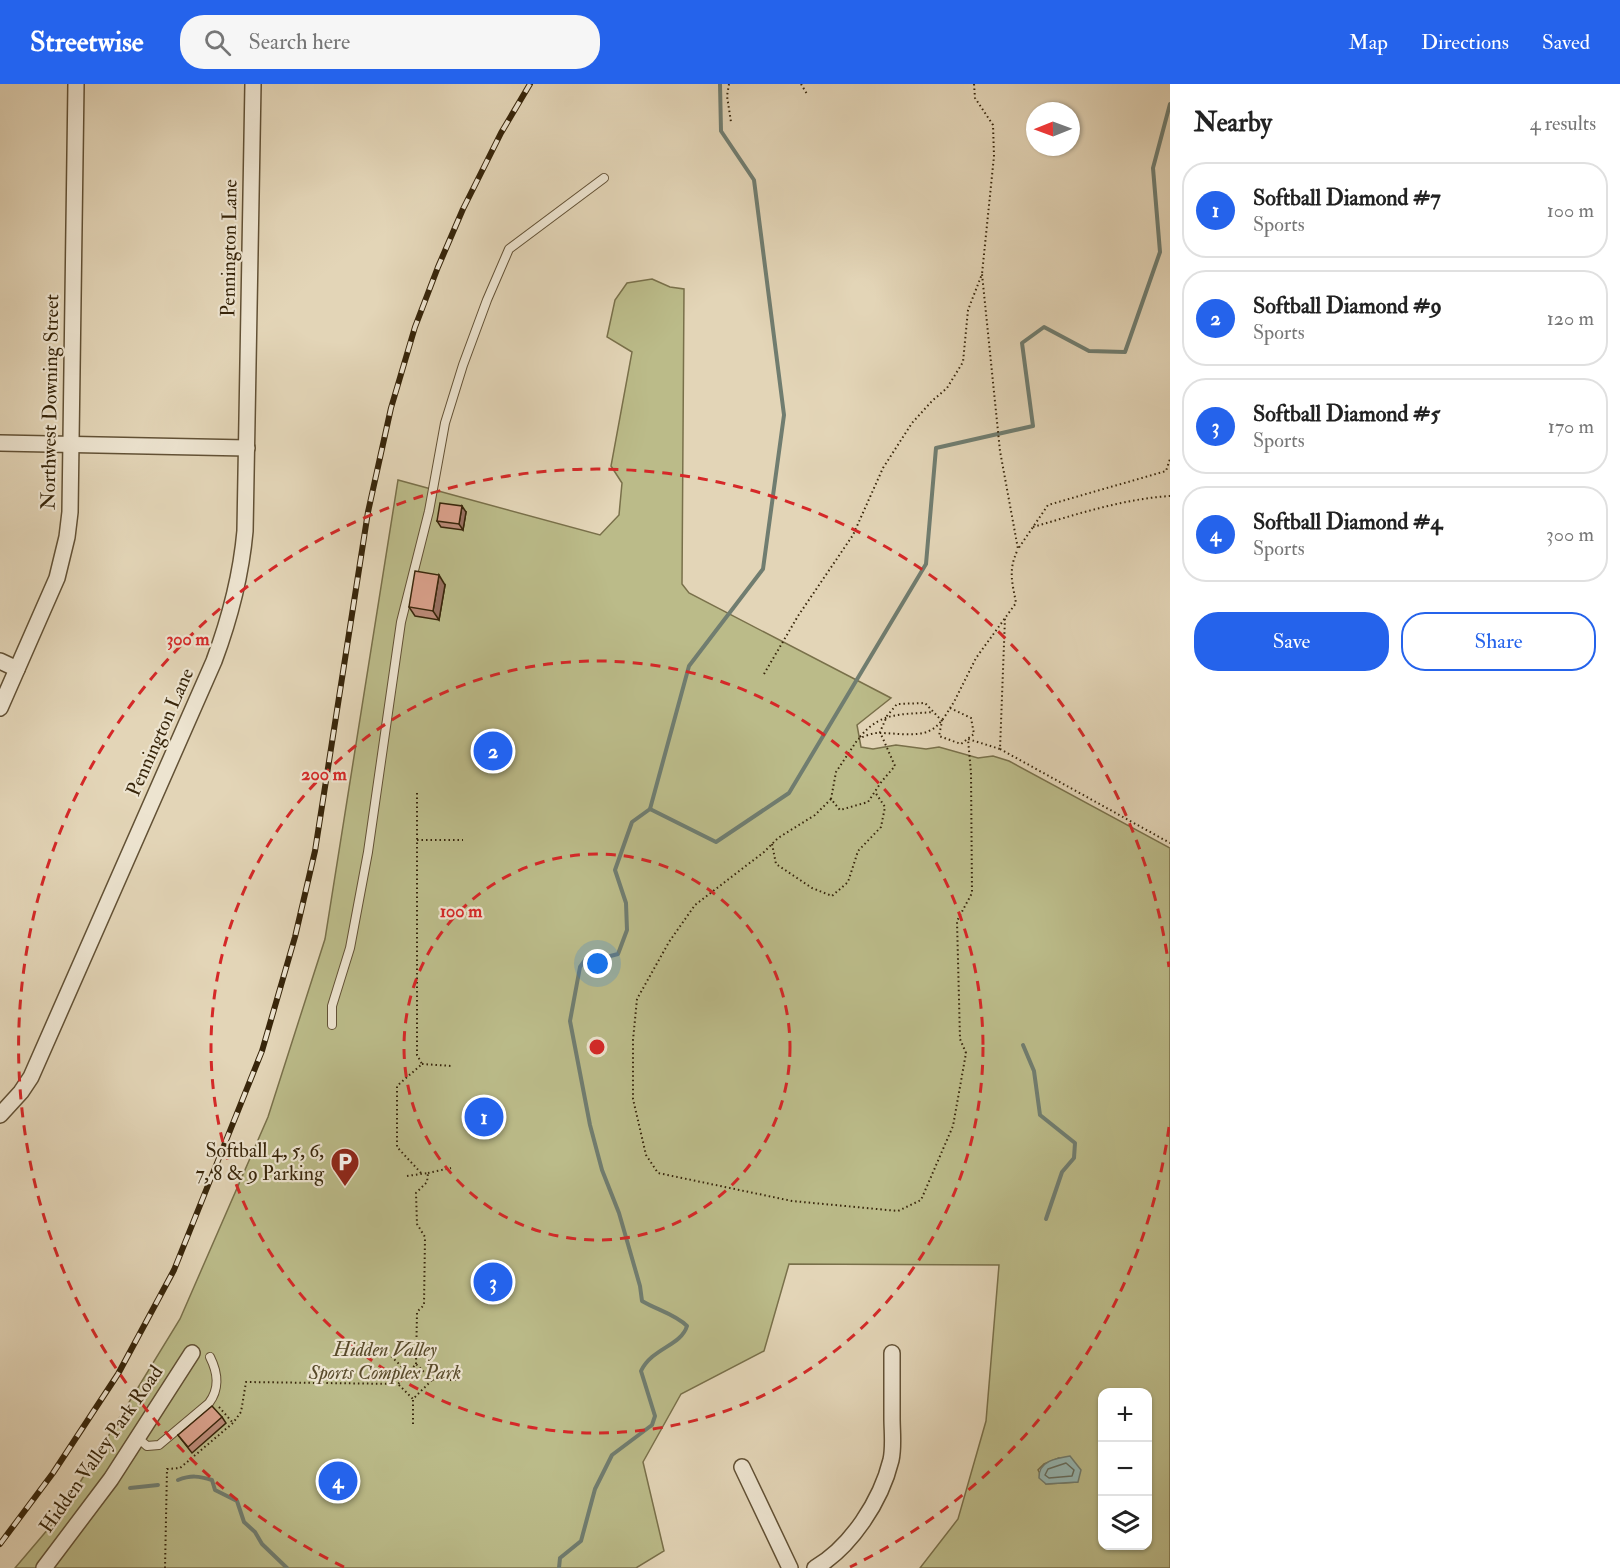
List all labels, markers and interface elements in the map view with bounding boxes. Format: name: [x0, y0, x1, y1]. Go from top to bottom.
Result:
search box: [180, 15, 600, 69]
text: Streetwise: [30, 25, 144, 60]
icon: search: [201, 26, 234, 59]
text: Search here: [249, 28, 350, 56]
text: Map: [1348, 29, 1388, 56]
text: Directions: [1421, 29, 1509, 56]
text: Saved: [1542, 29, 1590, 56]
north arrow: [1026, 102, 1080, 156]
text: Nearby: [1194, 107, 1272, 139]
text: 4 results: [1530, 111, 1596, 136]
street label: Pennington Lane: [215, 179, 243, 317]
text: Softball Diamond #7: [1253, 184, 1441, 212]
text: 1: [1212, 198, 1219, 223]
text: 100 m: [1547, 198, 1594, 223]
text: Sports: [1253, 212, 1305, 237]
text: Softball Diamond #9: [1253, 292, 1442, 320]
street label: Northwest Downing Street: [36, 293, 64, 510]
text: 2: [1210, 306, 1221, 331]
text: 120 m: [1547, 306, 1594, 331]
text: Sports: [1253, 320, 1305, 345]
text: Softball Diamond #5: [1253, 400, 1440, 428]
text: 3: [1212, 414, 1219, 439]
text: 170 m: [1548, 414, 1594, 439]
text: Sports: [1253, 428, 1305, 453]
text: Softball Diamond #4: [1253, 508, 1442, 536]
text: 4: [1210, 522, 1221, 547]
text: 300 m: [1546, 522, 1594, 547]
text: Sports: [1253, 536, 1305, 561]
button: Save: [1194, 612, 1389, 671]
button: Share: [1401, 612, 1596, 671]
text: 300 m: [166, 628, 211, 651]
street label: Pennington Lane: [121, 664, 199, 800]
pin: 2: [474, 728, 512, 774]
text: 200 m: [301, 763, 348, 786]
text: 100 m: [440, 900, 483, 923]
your location: [583, 949, 612, 978]
centre of rings: [587, 1037, 607, 1057]
pin: 1: [464, 1094, 504, 1140]
place label: Softball 4, 5, 6, 7, 8 & 9 Parking: [195, 1138, 325, 1186]
parking icon: Softball 4, 5, 6, 7, 8 & 9 Parking: [329, 1146, 361, 1188]
pin: 3: [474, 1260, 512, 1304]
park label: Hidden Valley Sports Complex Park: [308, 1337, 461, 1385]
street label: Hidden Valley Park Road: [34, 1360, 168, 1538]
map controls: [1098, 1388, 1152, 1550]
button: +: [1098, 1388, 1152, 1442]
button: −: [1098, 1442, 1152, 1496]
pin: 4: [318, 1458, 358, 1504]
button: layers: [1098, 1496, 1152, 1550]

